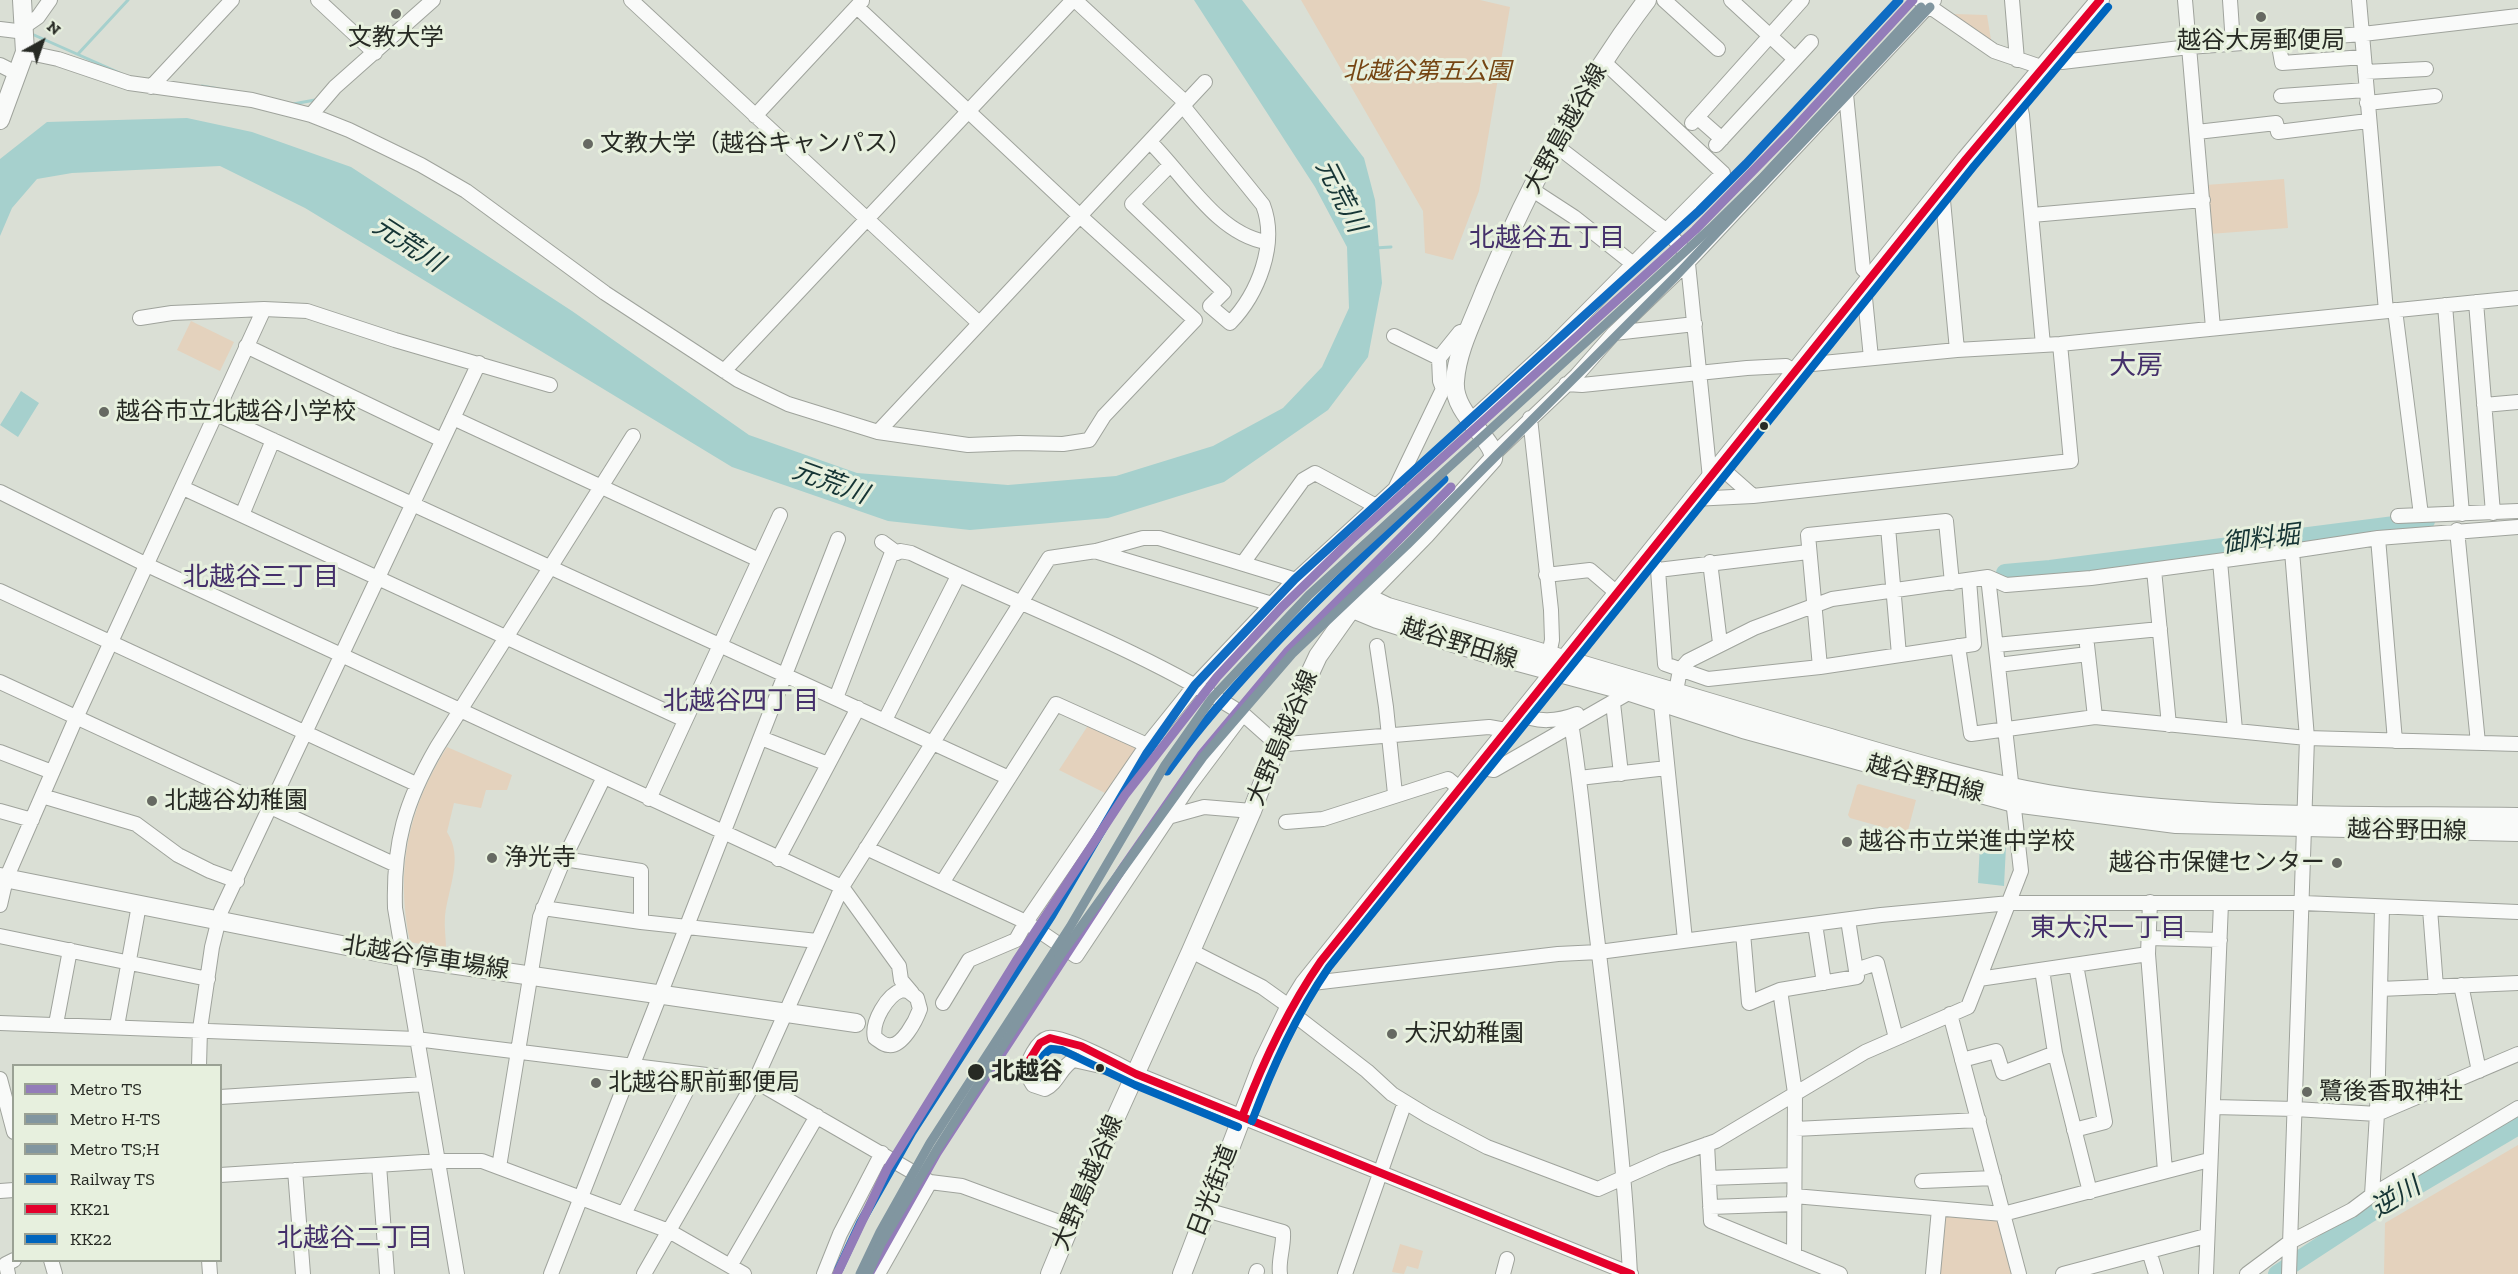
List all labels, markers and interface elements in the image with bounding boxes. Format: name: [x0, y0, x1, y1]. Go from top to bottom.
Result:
marker: 文教大学: [389, 7, 403, 21]
marker: 越谷大房郵便局: [2254, 10, 2268, 24]
north arrow: [12, 12, 72, 72]
text: N: [43, 17, 65, 39]
place label: 文教大学: [348, 24, 444, 52]
place label: 越谷大房郵便局: [2177, 27, 2345, 55]
park label: 北越谷第五公園: [1343, 58, 1511, 86]
street label: 大野島越谷線: [1518, 59, 1614, 199]
place label: 文教大学（越谷キャンパス）: [600, 130, 912, 158]
marker: 文教大学（越谷キャンパス）: [581, 137, 595, 151]
water label: 元荒川: [1308, 154, 1372, 238]
water label: 元荒川: [367, 211, 449, 279]
district label: 北越谷五丁目: [1469, 223, 1625, 255]
district label: 大房: [2109, 350, 2163, 382]
place label: 越谷市立北越谷小学校: [116, 398, 356, 426]
marker: 越谷市立北越谷小学校: [97, 405, 111, 419]
unlabelled marker: [1758, 420, 1770, 432]
water label: 元荒川: [788, 455, 872, 511]
water label: 御料堀: [2220, 520, 2302, 560]
district label: 北越谷三丁目: [183, 562, 339, 594]
street label: 越谷野田線: [1397, 613, 1521, 675]
street label: 大野島越谷線: [1242, 666, 1324, 810]
district label: 北越谷四丁目: [663, 686, 819, 718]
street label: 越谷野田線: [1863, 750, 1987, 808]
place label: 北越谷幼稚園: [164, 787, 308, 815]
marker: 北越谷幼稚園: [145, 794, 159, 808]
street label: 越谷野田線: [2347, 816, 2467, 846]
place label: 越谷市立栄進中学校: [1859, 828, 2075, 856]
marker: 越谷市立栄進中学校: [1840, 835, 1854, 849]
place label: 浄光寺: [504, 844, 576, 872]
place label: 越谷市保健センター: [2109, 849, 2325, 877]
marker: 浄光寺: [485, 851, 499, 865]
marker: 越谷市保健センター: [2330, 856, 2344, 870]
district label: 東大沢一丁目: [2030, 913, 2186, 945]
street label: 北越谷停車場線: [341, 931, 511, 985]
place label: 大沢幼稚園: [1404, 1020, 1524, 1048]
marker: 大沢幼稚園: [1385, 1027, 1399, 1041]
place label: 北越谷: [991, 1058, 1063, 1086]
marker: 北越谷: [966, 1062, 986, 1082]
unlabelled marker: [1094, 1062, 1106, 1074]
legend: [12, 1064, 222, 1262]
place label: 北越谷駅前郵便局: [608, 1069, 800, 1097]
marker: 北越谷駅前郵便局: [589, 1076, 603, 1090]
text: Metro TS: [70, 1078, 142, 1100]
place label: 鷺後香取神社: [2319, 1078, 2463, 1106]
marker: 鷺後香取神社: [2300, 1085, 2314, 1099]
text: Metro H-TS: [70, 1108, 160, 1130]
street label: 大野島越谷線: [1047, 1111, 1129, 1255]
text: Metro TS;H: [70, 1138, 160, 1160]
street label: 日光街道: [1182, 1141, 1244, 1241]
text: Railway TS: [70, 1168, 155, 1190]
water label: 逆川: [2366, 1171, 2426, 1225]
text: KK21: [70, 1198, 109, 1220]
district label: 北越谷二丁目: [277, 1223, 433, 1255]
text: KK22: [70, 1228, 112, 1250]

